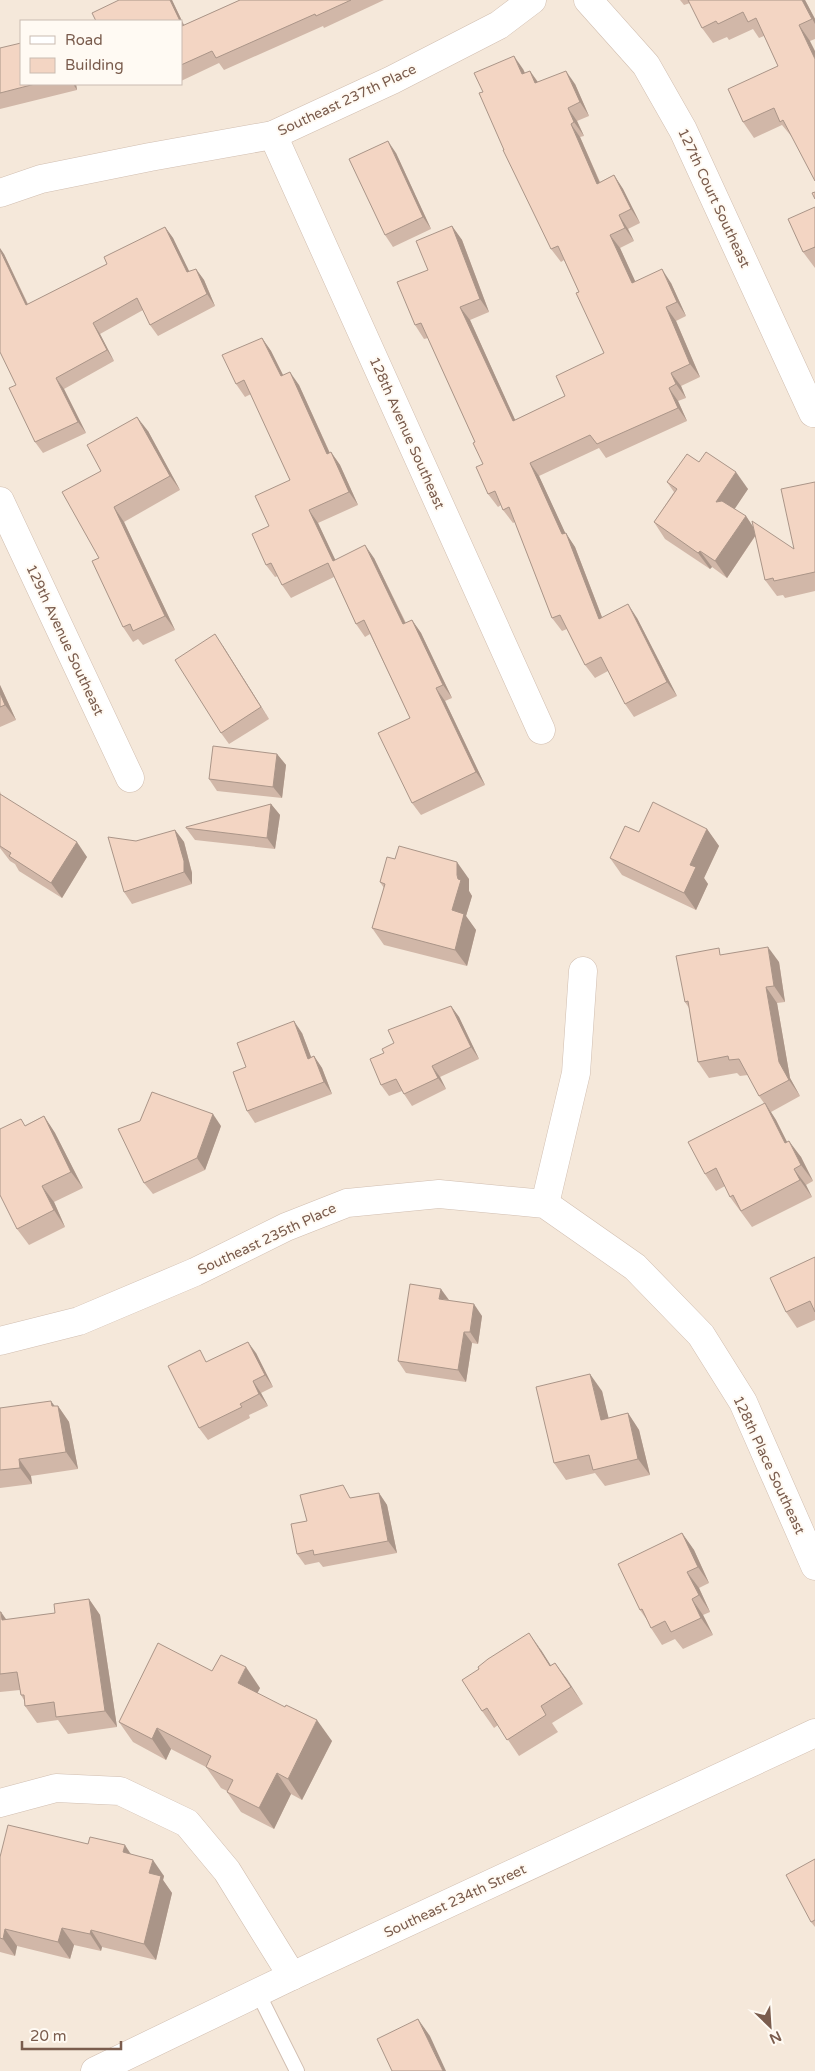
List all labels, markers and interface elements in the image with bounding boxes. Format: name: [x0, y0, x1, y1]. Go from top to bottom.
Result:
legend: [20, 20, 182, 85]
text: Road: [65, 31, 103, 49]
text: Building: [65, 56, 124, 74]
street label: Southeast 237th Place: [275, 60, 419, 140]
street label: 127th Court Southeast: [674, 125, 754, 271]
street label: 128th Avenue Southeast: [366, 354, 449, 512]
street label: 129th Avenue Southeast: [22, 562, 108, 719]
street label: Southeast 235th Place: [195, 1199, 339, 1279]
street label: 128th Place Southeast: [729, 1393, 809, 1538]
street label: Southeast 234th Street: [381, 1860, 529, 1941]
north arrow: [745, 2001, 795, 2051]
scale bar: [22, 2018, 121, 2050]
text: 20 m: [30, 2027, 67, 2045]
text: N: [767, 2027, 784, 2047]

